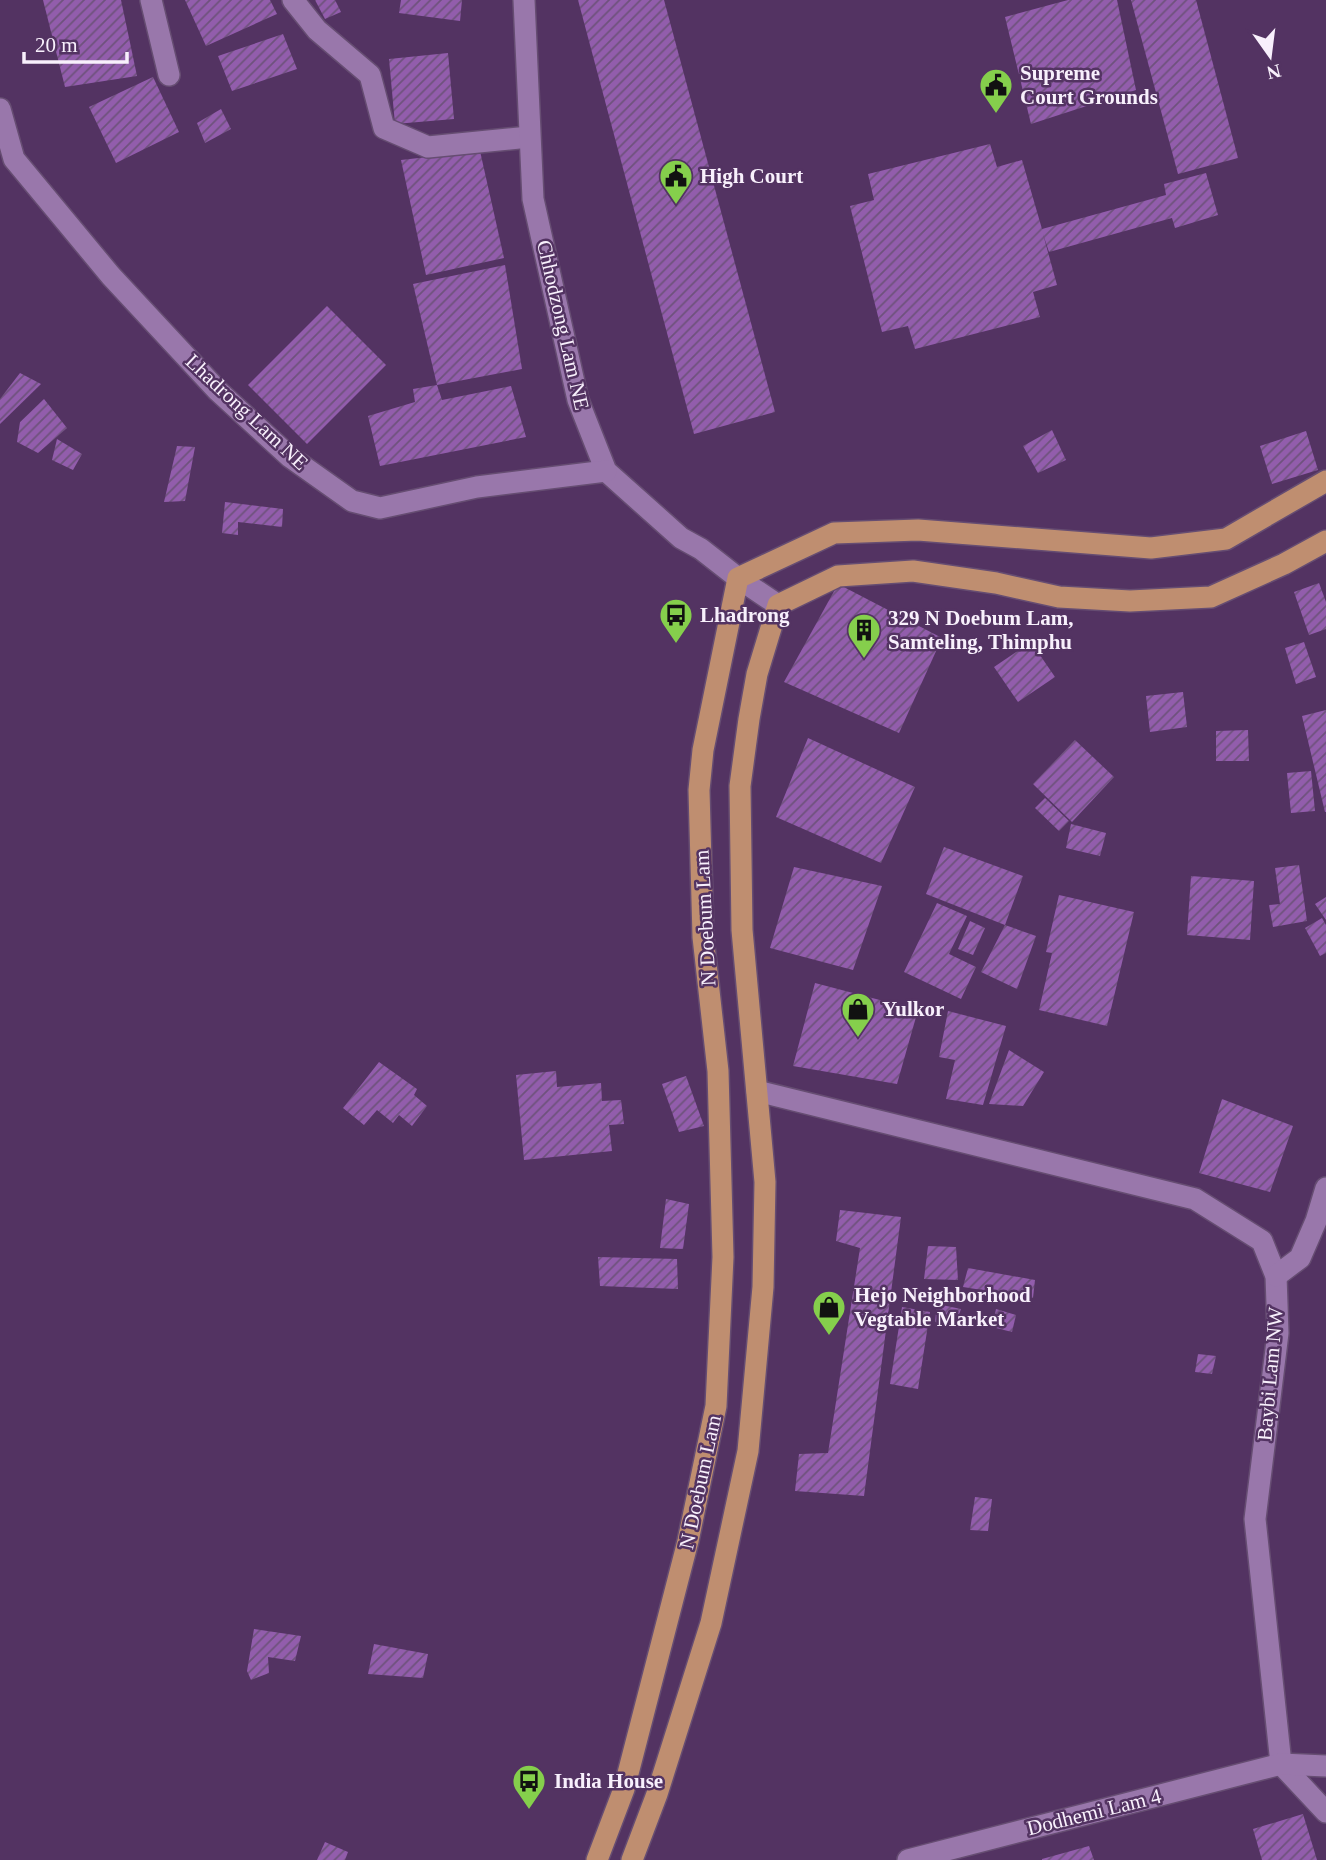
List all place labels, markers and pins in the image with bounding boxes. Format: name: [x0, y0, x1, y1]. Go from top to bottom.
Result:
place label: Supreme Court Grounds: [1020, 61, 1158, 109]
public building icon: Supreme Court Grounds: [977, 66, 1015, 115]
public building icon: High Court: [657, 157, 695, 206]
place label: High Court: [700, 164, 803, 188]
bus stop icon: Lhadrong: [657, 596, 695, 645]
place label: Lhadrong: [700, 603, 790, 627]
place label: 329 N Doebum Lam, Samteling, Thimphu: [888, 606, 1074, 654]
building icon: 329 N Doebum Lam, Samteling, Thimphu: [845, 611, 883, 660]
shop icon: Yulkor: [839, 990, 877, 1039]
place label: Yulkor: [882, 997, 944, 1021]
place label: Hejo Neighborhood Vegtable Market: [854, 1283, 1031, 1331]
shop icon: Hejo Neighborhood Vegtable Market: [810, 1288, 848, 1337]
bus stop icon: India House: [510, 1762, 548, 1811]
place label: India House: [554, 1769, 663, 1793]

